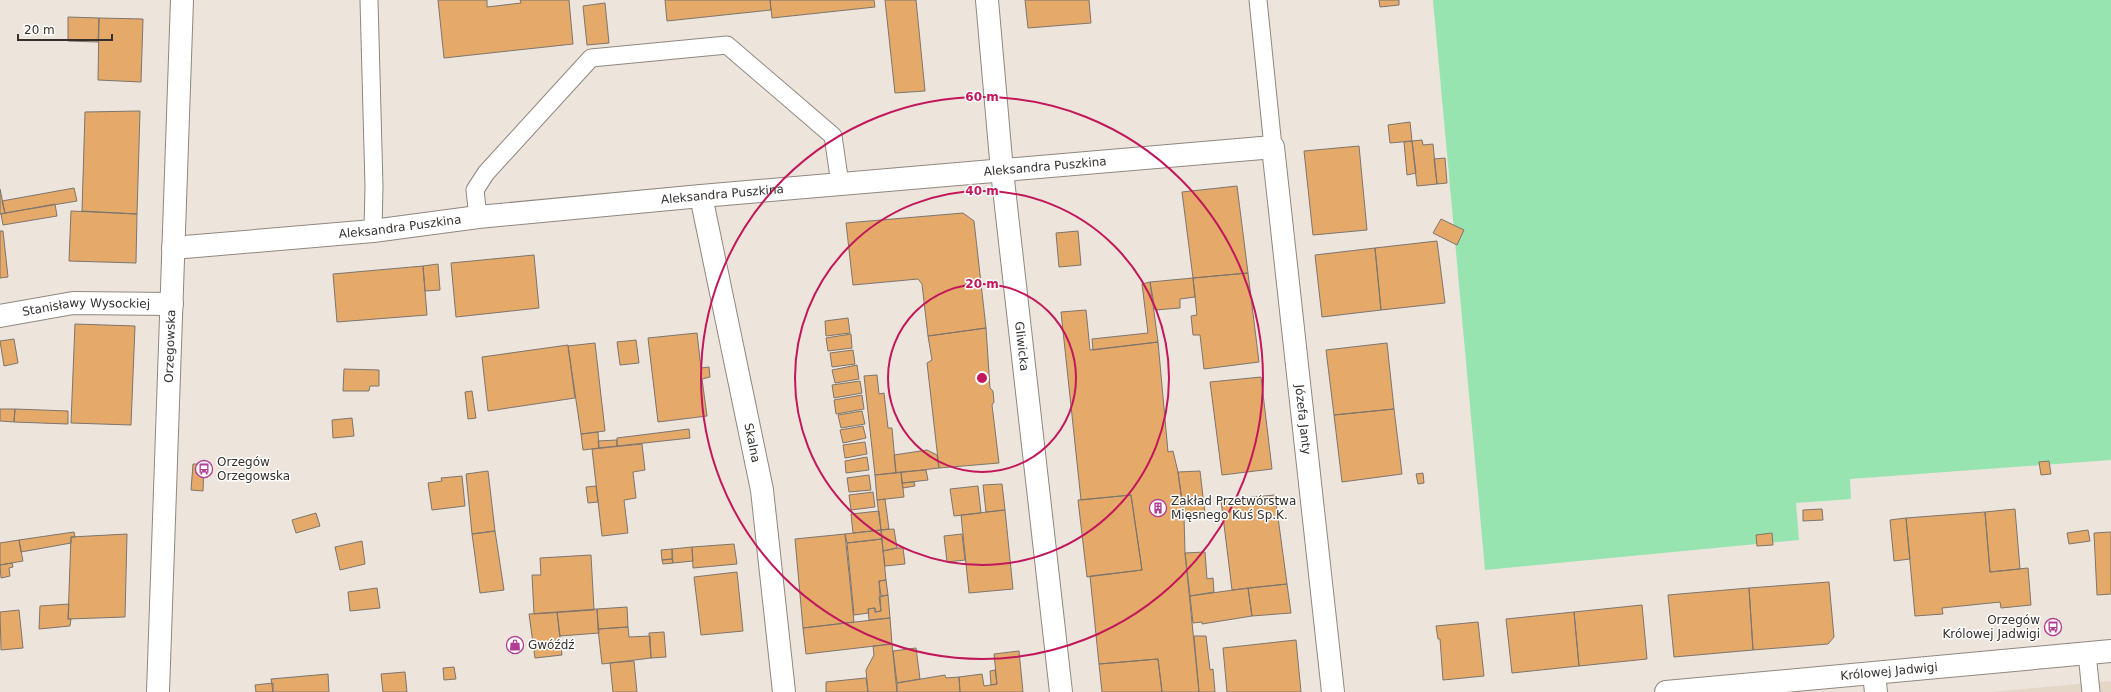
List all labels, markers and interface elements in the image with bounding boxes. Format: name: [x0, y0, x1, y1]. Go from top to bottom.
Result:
scale bar: [18, 16, 112, 42]
text: 20 m: [24, 23, 55, 37]
text: 60 m: [965, 90, 999, 104]
street label: Aleksandra Puszkina: [983, 154, 1107, 179]
street label: Aleksandra Puszkina: [660, 182, 784, 207]
text: 40 m: [965, 184, 999, 198]
street label: Aleksandra Puszkina: [338, 212, 462, 241]
text: 20 m: [965, 277, 999, 291]
street label: Stanisławy Wysockiej: [21, 296, 150, 319]
street label: Orzegowska: [162, 309, 178, 383]
street label: Gliwicka: [1012, 321, 1032, 372]
centre of rings: [975, 371, 989, 385]
street label: Józefa Janty: [1292, 383, 1314, 455]
street label: Skalna: [741, 422, 763, 464]
place label: Orzegów Orzegowska: [217, 455, 290, 483]
bus stop icon: Orzegów Orzegowska: [194, 459, 214, 479]
place label: Zakład Przetwórstwa Mięsnego Kuś Sp.K.: [1171, 494, 1296, 522]
building icon: Zakład Przetwórstwa Mięsnego Kuś Sp.K.: [1148, 498, 1168, 518]
place label: Orzegów Królowej Jadwigi: [1942, 613, 2040, 641]
bus stop icon: Orzegów Królowej Jadwigi: [2043, 617, 2063, 637]
shop icon: Gwóźdź: [505, 635, 525, 655]
place label: Gwóźdź: [528, 638, 575, 652]
street label: Królowej Jadwigi: [1840, 660, 1938, 683]

